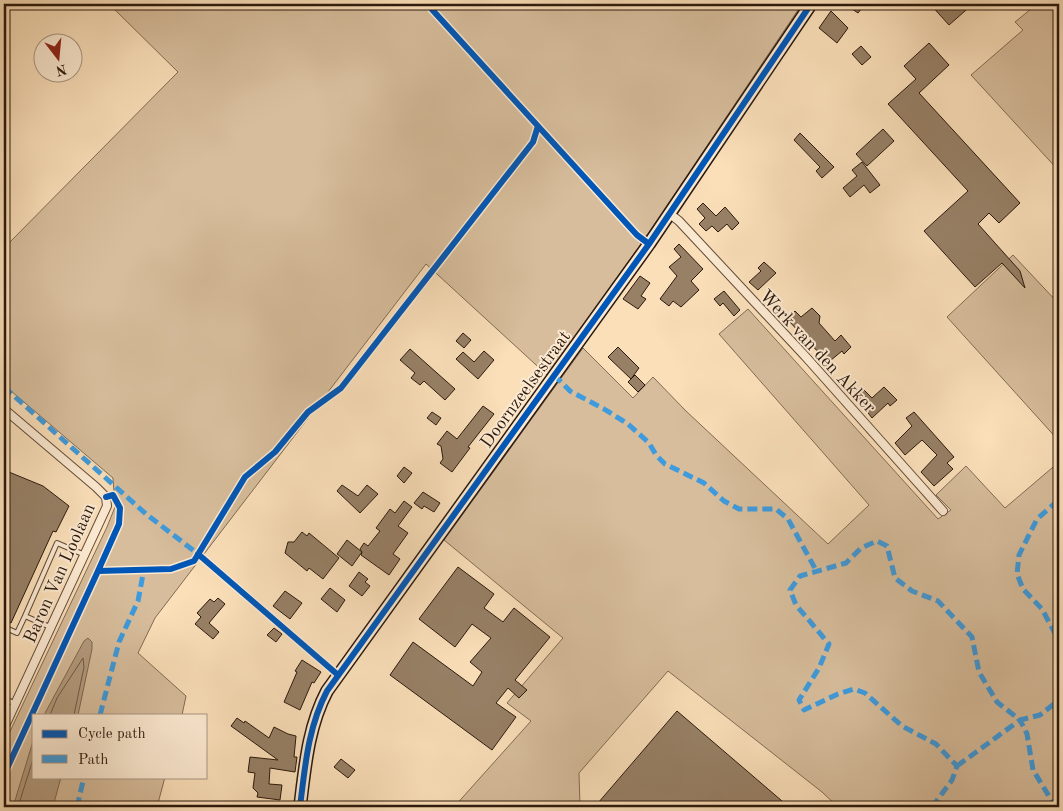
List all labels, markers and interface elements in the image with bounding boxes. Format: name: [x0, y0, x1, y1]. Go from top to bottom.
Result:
north arrow: [32, 32, 82, 82]
text: N: [54, 61, 68, 78]
street label: Werk van den Akker: [756, 287, 879, 417]
street label: Doornzeelsestraat: [477, 328, 574, 452]
street label: Baron Van Loolaan: [21, 501, 99, 646]
legend: [32, 714, 208, 778]
text: Cycle path: [78, 727, 146, 742]
text: Path: [78, 753, 108, 768]

